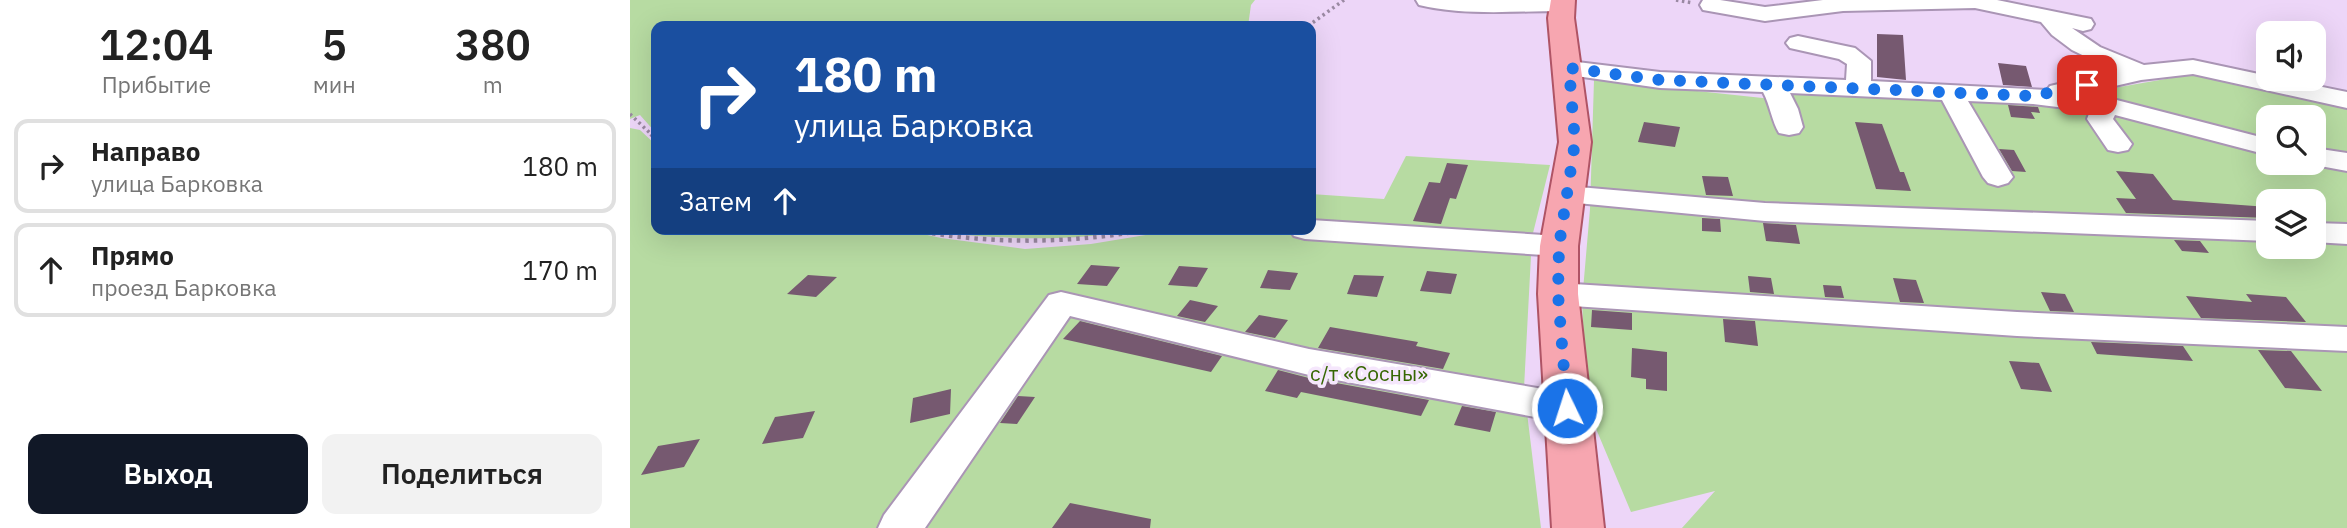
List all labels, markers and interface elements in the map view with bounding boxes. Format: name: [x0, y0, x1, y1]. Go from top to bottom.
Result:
text: 12:04: [99, 17, 213, 72]
text: 5: [322, 17, 347, 72]
text: 380: [455, 17, 531, 72]
map controls: [2256, 21, 2326, 259]
button: sound: [2256, 21, 2326, 91]
text: 180 m: [794, 42, 938, 105]
icon: right: [679, 49, 770, 140]
pin: [2057, 55, 2117, 115]
icon: arrive: [2068, 66, 2106, 104]
text: Прибытие: [102, 69, 211, 99]
text: мин: [313, 69, 356, 99]
text: m: [483, 69, 503, 99]
text: улица Барковка: [794, 104, 1033, 146]
button: search: [2256, 105, 2326, 175]
text: Направо: [91, 134, 200, 168]
icon: right: [32, 147, 70, 185]
text: 180 m: [522, 149, 598, 183]
text: улица Барковка: [91, 168, 263, 198]
icon: ahead: [766, 182, 804, 220]
text: Затем: [679, 184, 752, 218]
button: layers: [2256, 189, 2326, 259]
text: Прямо: [91, 238, 174, 272]
icon: ahead: [32, 251, 70, 289]
text: 170 m: [522, 253, 598, 287]
text: проезд Барковка: [91, 272, 277, 302]
park label: с/т «Сосны»: [1310, 359, 1428, 387]
position arrow: [1530, 371, 1604, 445]
button: Выход: [28, 434, 308, 514]
button: Поделиться: [322, 434, 602, 514]

